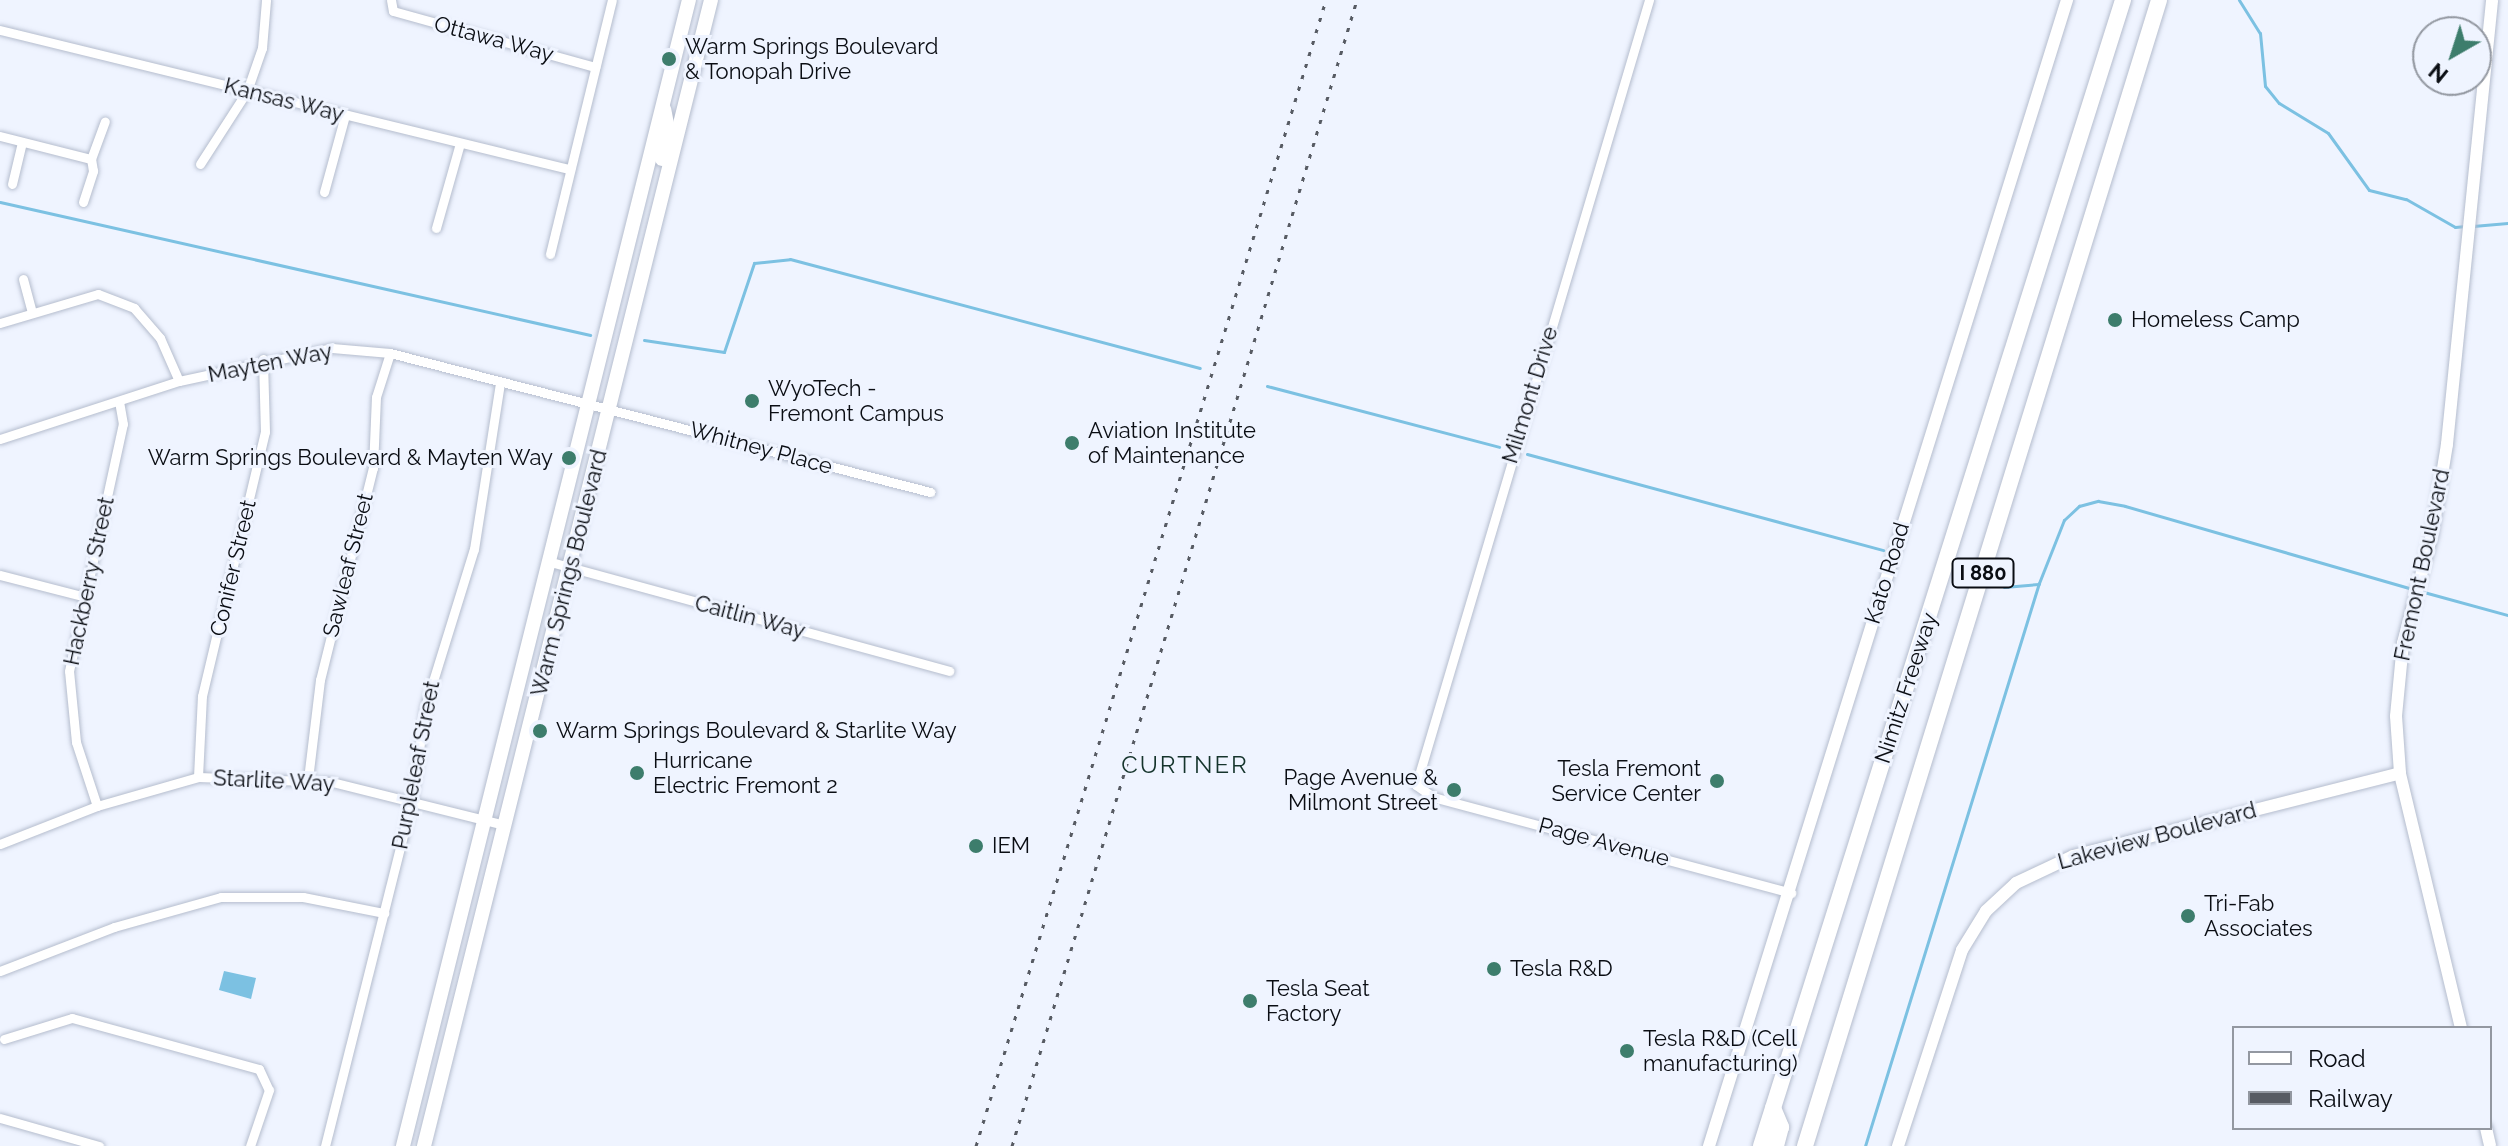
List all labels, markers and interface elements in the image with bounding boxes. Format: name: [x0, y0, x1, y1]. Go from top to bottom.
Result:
street label: Ottawa Way: [431, 10, 557, 68]
north arrow: [2412, 16, 2492, 96]
place label: Warm Springs Boulevard & Tonopah Drive: [685, 33, 938, 84]
marker: Warm Springs Boulevard & Tonopah Drive: [660, 50, 678, 68]
text: N: [2423, 58, 2453, 88]
street label: Kansas Way: [221, 72, 347, 128]
place label: Homeless Camp: [2131, 307, 2300, 333]
marker: Homeless Camp: [2106, 311, 2124, 329]
street label: Milmont Drive: [1497, 323, 1563, 467]
street label: Mayten Way: [205, 338, 335, 388]
place label: WyoTech - Fremont Campus: [768, 375, 944, 426]
marker: WyoTech - Fremont Campus: [743, 392, 761, 410]
street label: Whitney Place: [686, 416, 836, 480]
place label: Aviation Institute of Maintenance: [1088, 417, 1256, 468]
marker: Aviation Institute of Maintenance: [1063, 434, 1081, 452]
place label: Warm Springs Boulevard & Mayten Way: [147, 445, 553, 471]
street label: Warm Springs Boulevard: [526, 447, 612, 699]
marker: Warm Springs Boulevard & Mayten Way: [560, 449, 578, 467]
street label: Fremont Boulevard: [2389, 467, 2455, 663]
street label: Sawleaf Street: [317, 490, 379, 640]
street label: Hackberry Street: [58, 494, 120, 668]
street label: Conifer Street: [204, 497, 262, 639]
street label: Kato Road: [1859, 519, 1915, 627]
road number: I 880: [1951, 557, 2015, 589]
street label: Caitlin Way: [692, 590, 808, 644]
street label: Nimitz Freeway: [1869, 609, 1943, 767]
street label: Purpleleaf Street: [387, 678, 445, 852]
place label: Warm Springs Boulevard & Starlite Way: [556, 718, 957, 744]
marker: Warm Springs Boulevard & Starlite Way: [531, 722, 549, 740]
place label: Hurricane Electric Fremont 2: [653, 747, 838, 798]
district label: CURTNER: [1121, 751, 1249, 779]
place label: Tesla Fremont Service Center: [1551, 755, 1701, 806]
marker: Hurricane Electric Fremont 2: [628, 764, 646, 782]
place label: Page Avenue & Milmont Street: [1283, 764, 1438, 816]
street label: Starlite Way: [212, 765, 336, 797]
marker: Tesla Fremont Service Center: [1708, 772, 1726, 790]
marker: Page Avenue & Milmont Street: [1445, 781, 1463, 799]
street label: Lakeview Boulevard: [2055, 797, 2259, 875]
street label: Page Avenue: [1535, 812, 1673, 872]
place label: IEM: [992, 833, 1030, 859]
marker: IEM: [967, 837, 985, 855]
place label: Tri-Fab Associates: [2204, 890, 2313, 942]
marker: Tri-Fab Associates: [2179, 907, 2197, 925]
place label: Tesla R&D: [1510, 956, 1613, 982]
marker: Tesla R&D: [1485, 960, 1503, 978]
place label: Tesla Seat Factory: [1266, 975, 1370, 1026]
marker: Tesla Seat Factory: [1241, 992, 1259, 1010]
place label: Tesla R&D (Cell manufacturing): [1643, 1025, 1798, 1076]
legend: [2232, 1026, 2492, 1130]
marker: Tesla R&D (Cell manufacturing): [1618, 1042, 1636, 1060]
text: Road: [2308, 1044, 2366, 1073]
text: Railway: [2308, 1084, 2393, 1113]

